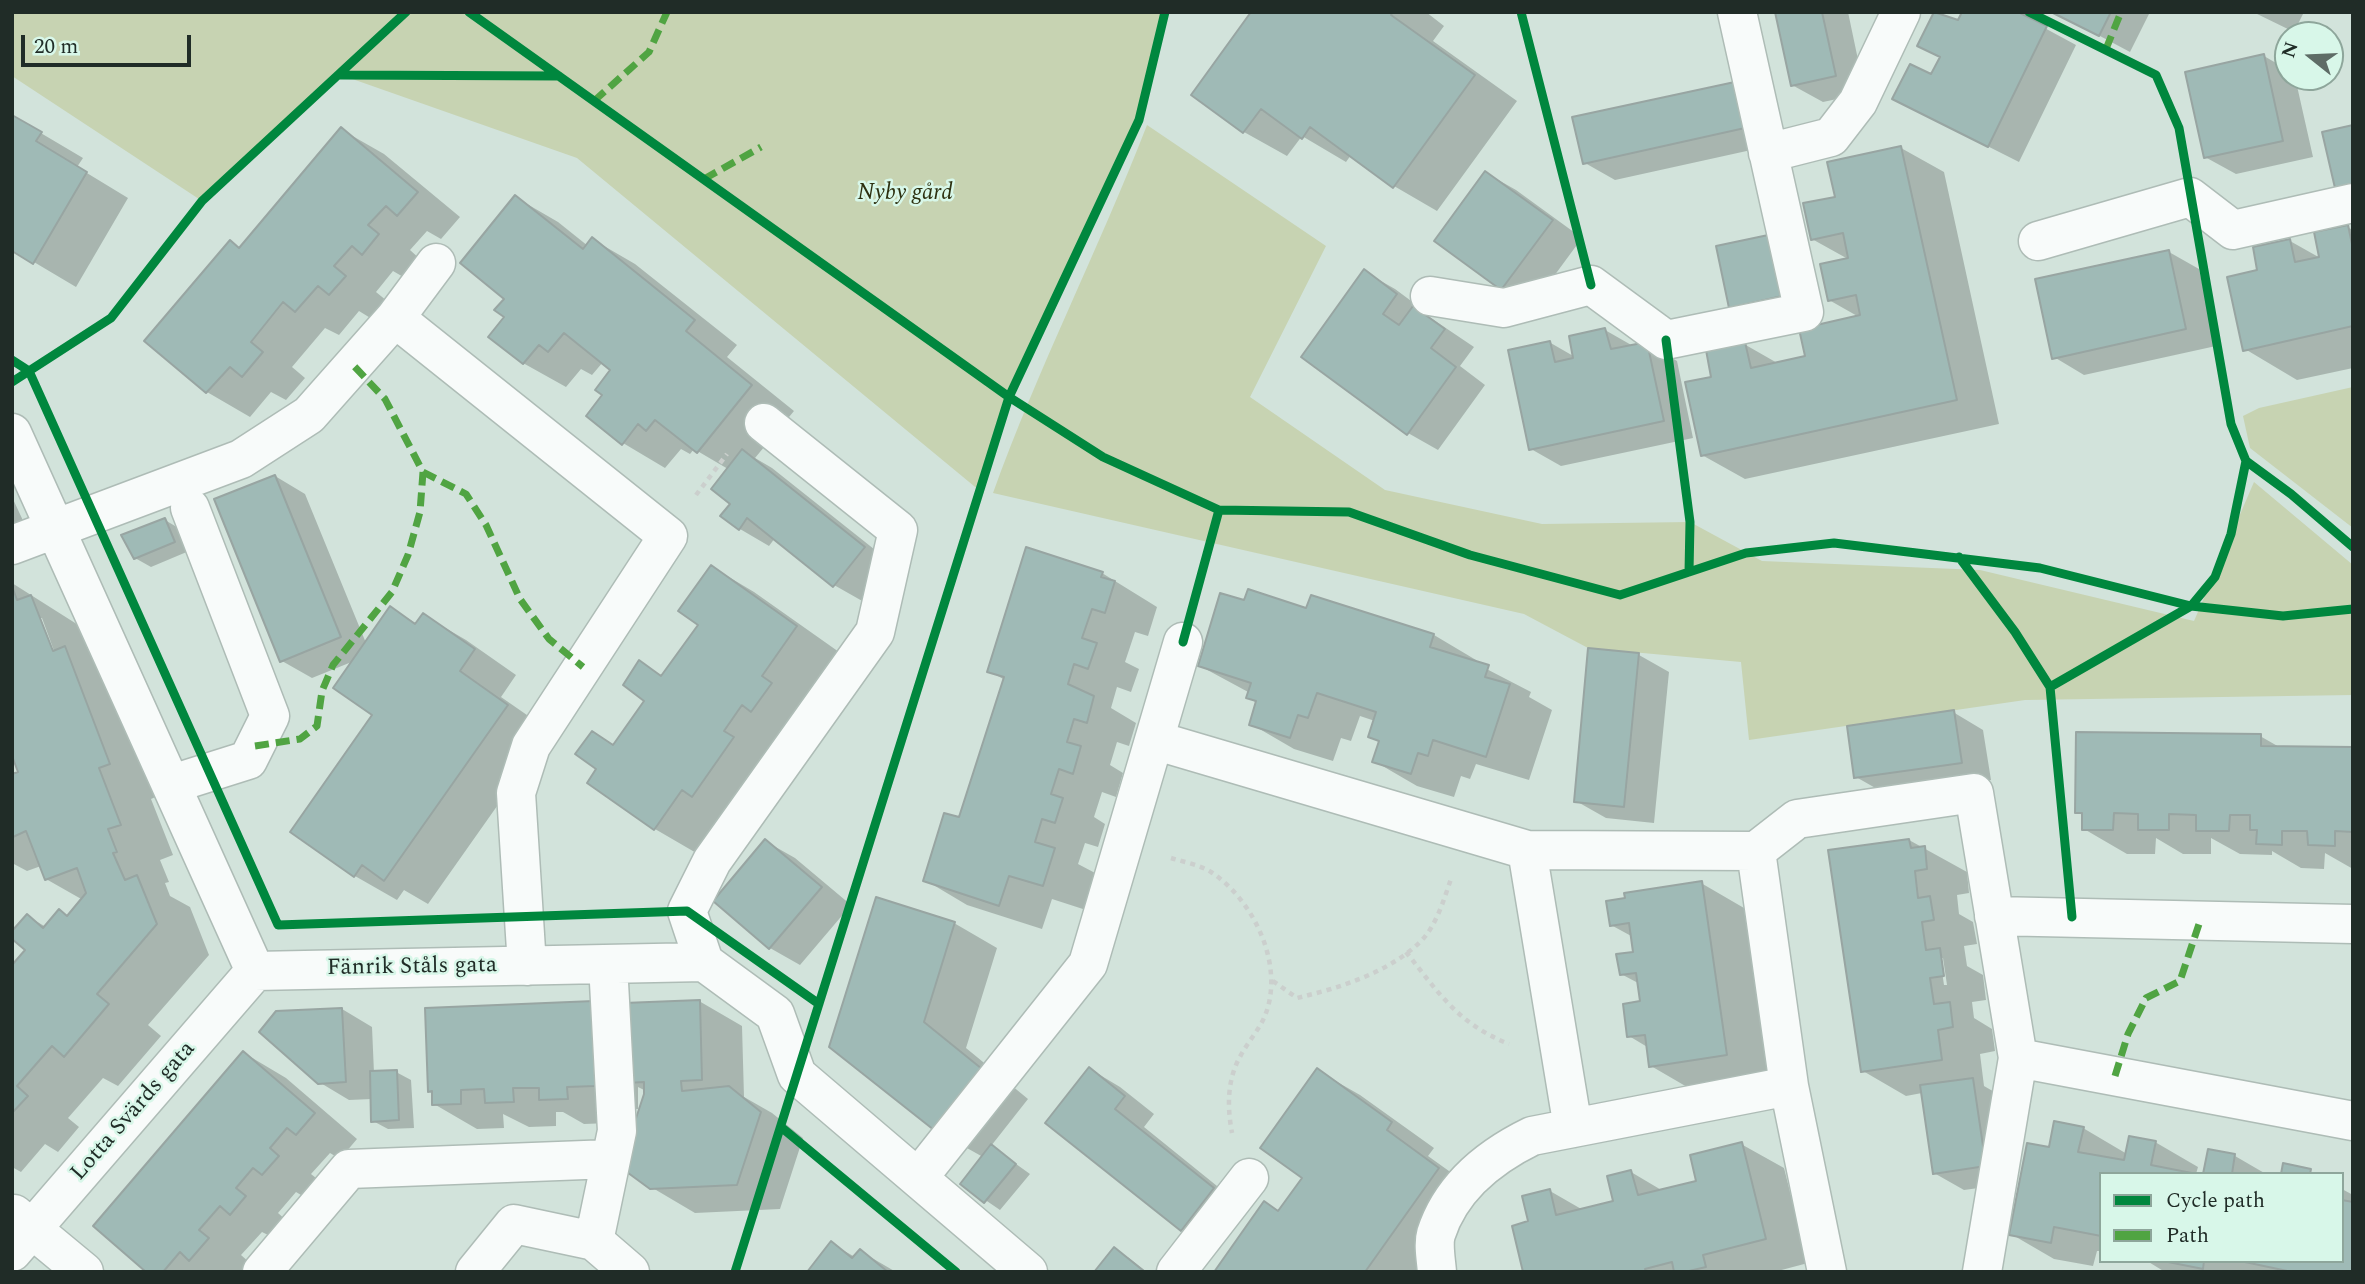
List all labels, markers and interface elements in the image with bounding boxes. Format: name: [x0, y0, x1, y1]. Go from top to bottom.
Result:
scale bar: [24, 21, 194, 65]
north arrow: [2274, 21, 2344, 91]
text: 20 m: [34, 31, 78, 63]
text: N: [2274, 38, 2307, 62]
park label: Nyby gård: [857, 180, 953, 208]
street label: Fänrik Ståls gata: [327, 953, 497, 983]
street label: Lotta Svärds gata: [66, 1037, 202, 1187]
legend: [2099, 1172, 2344, 1263]
text: Cycle path: [2166, 1185, 2265, 1217]
text: Path: [2166, 1220, 2209, 1252]

